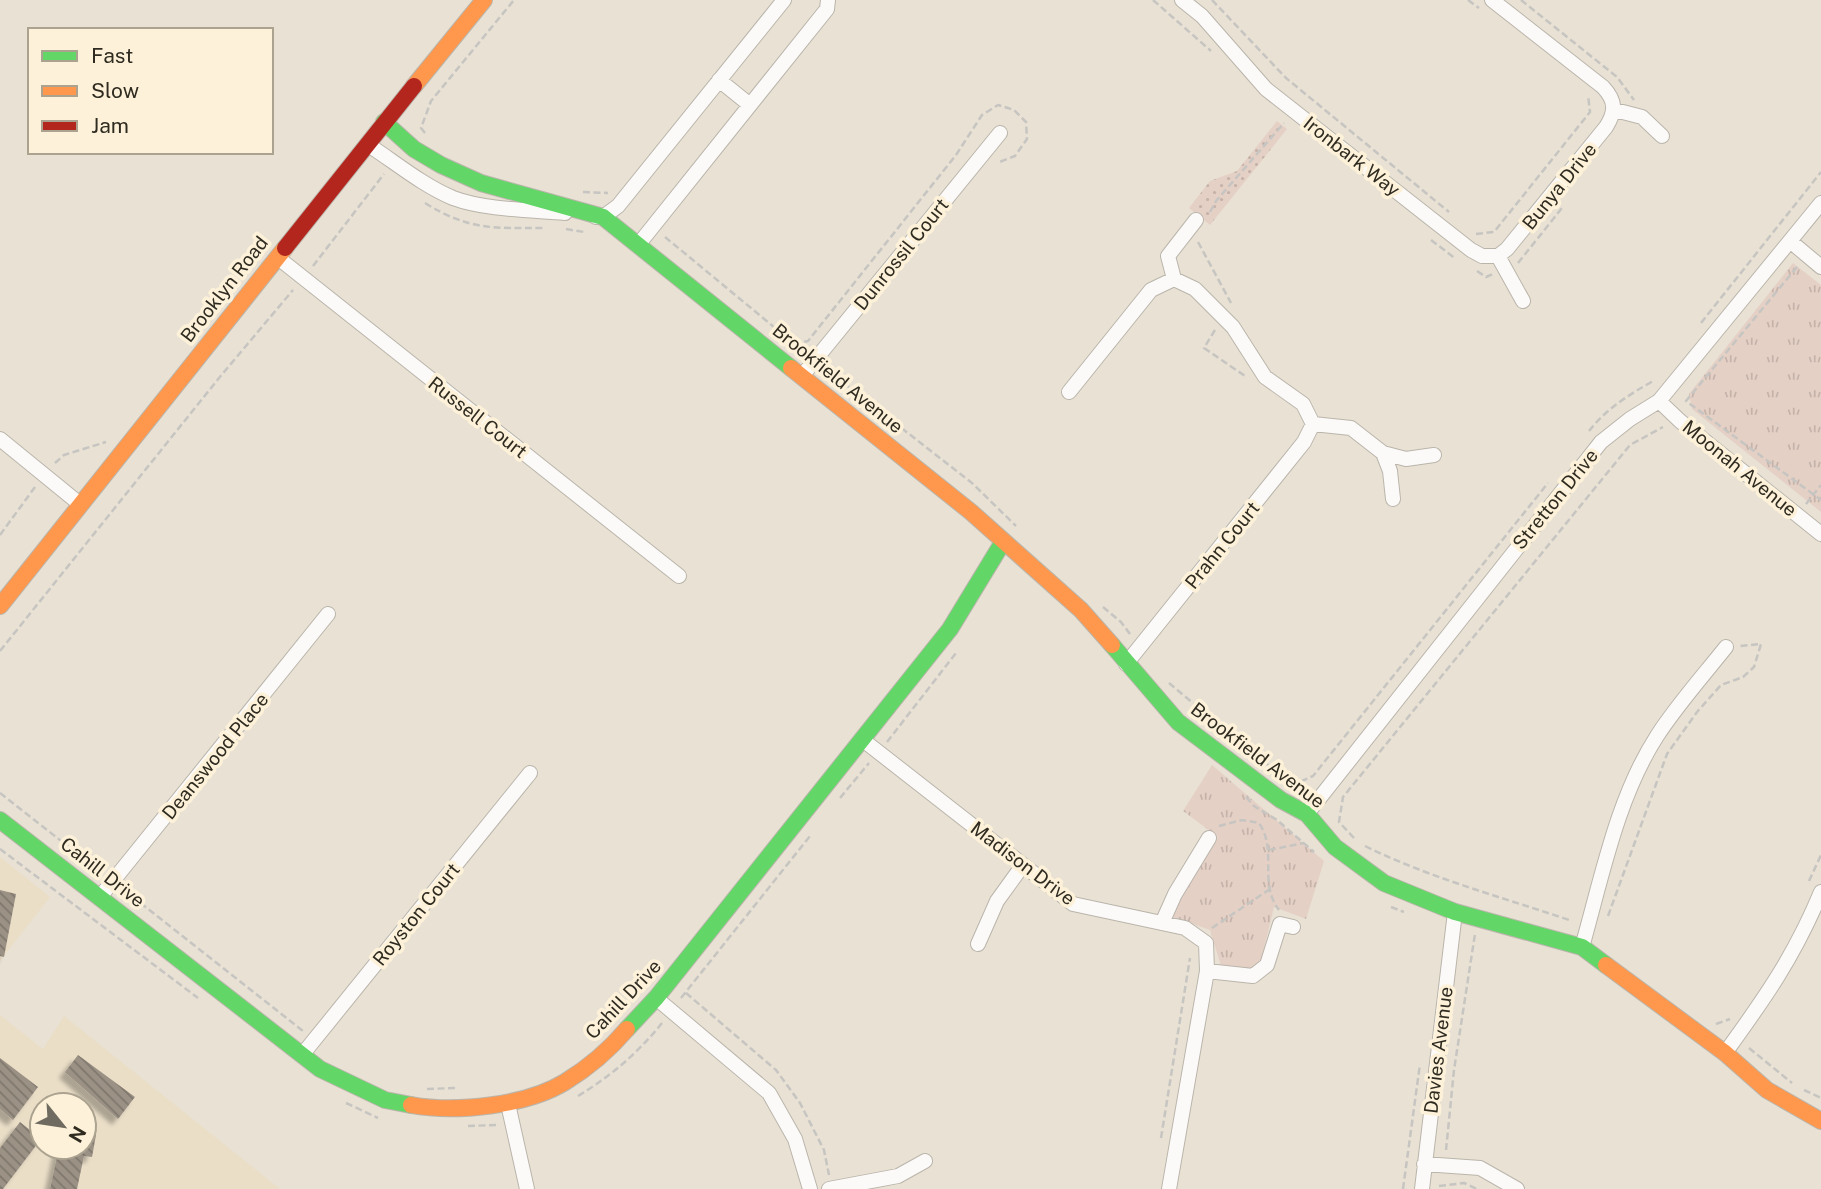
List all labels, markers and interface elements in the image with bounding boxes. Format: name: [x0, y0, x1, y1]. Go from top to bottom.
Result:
legend: [28, 28, 273, 154]
text: Fast: [91, 43, 133, 68]
text: Slow: [91, 78, 139, 103]
street label: Ironbark Way: [1300, 112, 1404, 200]
text: Jam: [91, 113, 129, 138]
street label: Bunya Drive: [1517, 138, 1601, 234]
street label: Dunrossil Court: [849, 194, 953, 314]
street label: Brooklyn Road: [176, 232, 272, 346]
street label: Brookfield Avenue: [768, 319, 908, 437]
street label: Russell Court: [424, 372, 532, 462]
street label: Moonah Avenue: [1679, 415, 1801, 521]
street label: Stretton Drive: [1508, 444, 1602, 554]
street label: Prahn Court: [1180, 497, 1264, 593]
street label: Deanswood Place: [157, 688, 273, 824]
street label: Brookfield Avenue: [1187, 698, 1329, 812]
street label: Madison Drive: [967, 817, 1079, 909]
street label: Cahill Drive: [57, 832, 149, 912]
street label: Royston Court: [368, 858, 464, 970]
street label: Cahill Drive: [581, 955, 665, 1043]
street label: Davies Avenue: [1419, 985, 1457, 1115]
north arrow: [28, 1091, 98, 1161]
text: N: [64, 1123, 91, 1146]

